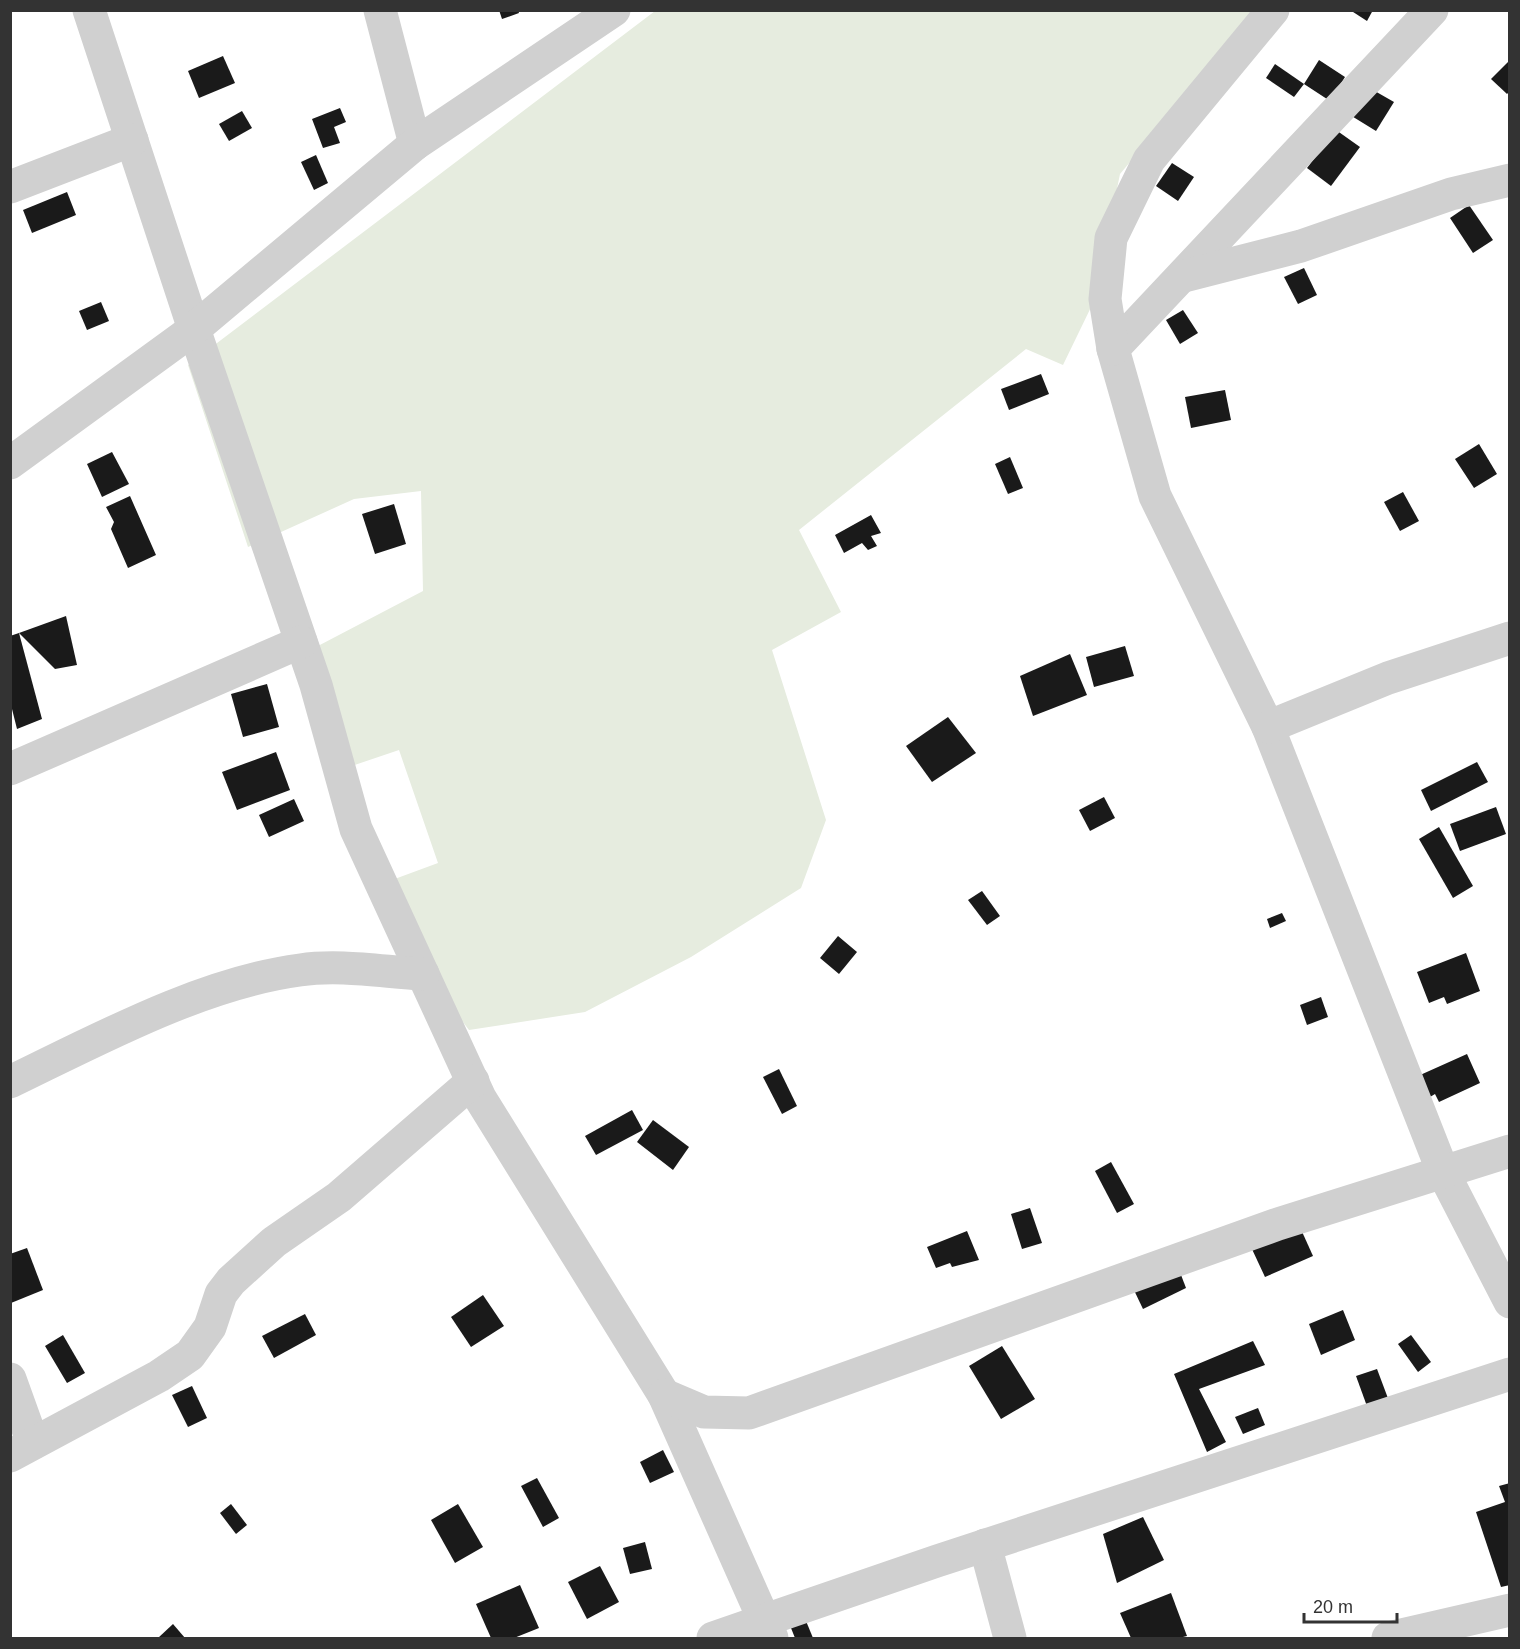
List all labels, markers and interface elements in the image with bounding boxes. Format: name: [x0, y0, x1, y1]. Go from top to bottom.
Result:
scale bar: [1304, 1586, 1397, 1624]
text: 20 m: [1313, 1597, 1353, 1617]

